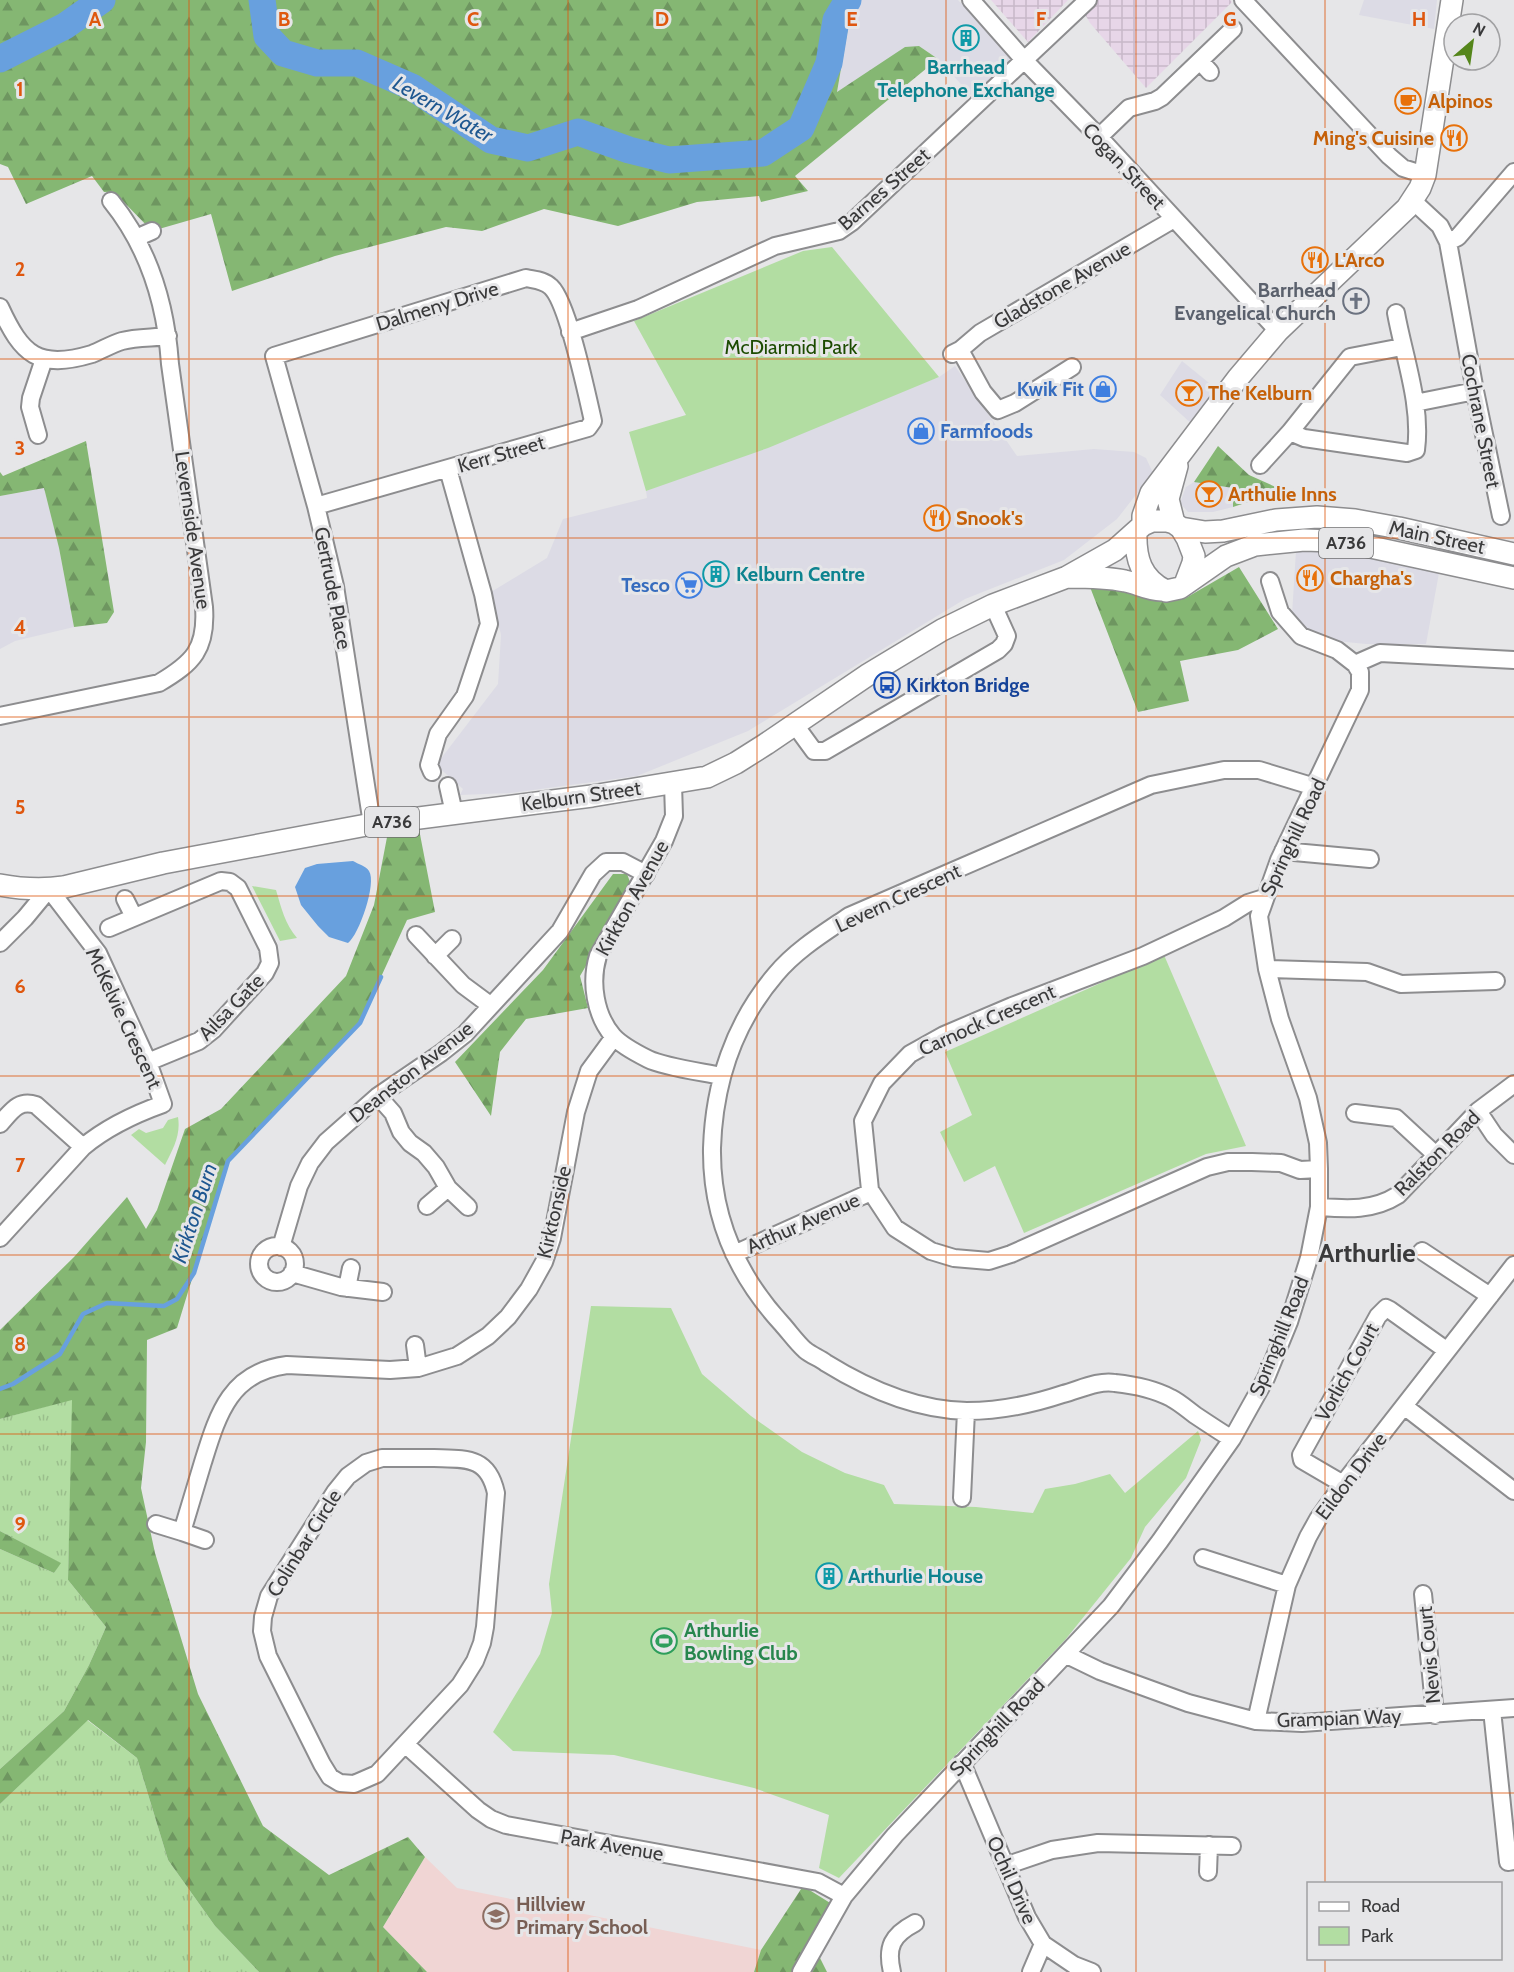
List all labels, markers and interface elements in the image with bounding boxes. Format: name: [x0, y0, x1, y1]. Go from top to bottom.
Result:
text: A: [89, 7, 102, 31]
text: B: [278, 7, 290, 31]
text: C: [467, 7, 479, 31]
text: D: [655, 7, 669, 31]
text: E: [846, 7, 858, 31]
text: F: [1036, 7, 1047, 31]
text: G: [1223, 7, 1237, 31]
text: H: [1412, 7, 1426, 31]
north arrow: [1442, 12, 1502, 72]
text: N: [1469, 18, 1489, 40]
building icon: Barrhead Telephone Exchange: [951, 23, 981, 53]
place label: Barrhead Telephone Exchange: [877, 55, 1055, 102]
water label: Levern Water: [389, 70, 499, 148]
text: 1: [16, 77, 24, 101]
cafe icon: Alpinos: [1393, 86, 1423, 116]
place label: Alpinos: [1428, 89, 1493, 113]
street label: Cogan Street: [1078, 118, 1170, 214]
restaurant icon: Ming's Cuisine: [1439, 123, 1469, 153]
place label: Ming's Cuisine: [1313, 126, 1434, 150]
street label: Barnes Street: [833, 143, 935, 235]
street label: Gladstone Avenue: [989, 236, 1135, 334]
restaurant icon: L'Arco: [1300, 245, 1330, 275]
place label: L'Arco: [1334, 248, 1385, 272]
text: 2: [15, 257, 25, 281]
street label: Dalmeny Drive: [373, 276, 501, 336]
place label: Barrhead Evangelical Church: [1174, 278, 1336, 325]
church icon: Barrhead Evangelical Church: [1341, 286, 1371, 316]
park label: McDiarmid Park: [725, 335, 857, 359]
street label: Cochrane Street: [1456, 352, 1506, 490]
shop icon: Kwik Fit: [1088, 374, 1118, 404]
place label: Kwik Fit: [1017, 377, 1084, 401]
bar icon: The Kelburn: [1174, 378, 1204, 408]
place label: The Kelburn: [1208, 381, 1312, 405]
shop icon: Farmfoods: [906, 416, 936, 446]
place label: Farmfoods: [940, 419, 1033, 443]
street label: Kerr Street: [455, 430, 548, 478]
text: 3: [15, 436, 25, 460]
street label: Levernside Avenue: [170, 450, 216, 610]
bar icon: Arthulie Inns: [1194, 479, 1224, 509]
place label: Arthulie Inns: [1228, 482, 1337, 506]
restaurant icon: Snook's: [922, 503, 952, 533]
place label: Snook's: [956, 506, 1023, 530]
street label: Main Street: [1387, 515, 1487, 559]
street label: Gertrude Place: [309, 525, 357, 651]
road number: A736: [1319, 528, 1373, 558]
building icon: Kelburn Centre: [701, 559, 731, 589]
place label: Kelburn Centre: [736, 562, 865, 586]
restaurant icon: Chargha's: [1295, 563, 1325, 593]
place label: Chargha's: [1330, 566, 1412, 590]
supermarket icon: Tesco: [674, 570, 704, 600]
place label: Tesco: [621, 573, 670, 597]
text: 4: [14, 615, 26, 639]
bus stop icon: Kirkton Bridge: [872, 670, 902, 700]
place label: Kirkton Bridge: [906, 673, 1029, 697]
street label: Springhill Road: [1255, 774, 1331, 900]
street label: Kelburn Street: [520, 776, 643, 816]
text: 5: [15, 795, 25, 819]
road number: A736: [365, 807, 419, 837]
street label: Kirkton Avenue: [590, 836, 674, 960]
street label: Levern Crescent: [831, 858, 965, 938]
street label: McKelvie Crescent: [81, 944, 167, 1093]
street label: Ailsa Gate: [193, 969, 269, 1045]
text: 6: [14, 974, 26, 998]
street label: Carnock Crescent: [915, 979, 1059, 1061]
street label: Deanston Avenue: [344, 1016, 478, 1128]
street label: Ralston Road: [1389, 1105, 1485, 1201]
text: 7: [15, 1153, 26, 1177]
water label: Kirkton Burn: [166, 1160, 222, 1266]
street label: Kirktonside: [532, 1163, 576, 1261]
street label: Arthur Avenue: [743, 1187, 863, 1259]
district label: Arthurlie: [1318, 1237, 1416, 1269]
street label: Springhill Road: [1244, 1273, 1314, 1399]
street label: Vorlich Court: [1310, 1319, 1384, 1425]
text: 8: [14, 1332, 26, 1356]
street label: Eildon Drive: [1310, 1428, 1392, 1524]
street label: Colinbar Circle: [262, 1485, 346, 1601]
text: 9: [14, 1512, 26, 1536]
building icon: Arthurlie House: [814, 1561, 844, 1591]
place label: Arthurlie House: [848, 1564, 983, 1588]
street label: Nevis Court: [1413, 1605, 1445, 1705]
place label: Arthurlie Bowling Club: [684, 1618, 798, 1665]
sports icon: Arthurlie Bowling Club: [649, 1626, 679, 1656]
street label: Springhill Road: [944, 1673, 1050, 1781]
street label: Grampian Way: [1276, 1704, 1402, 1732]
street label: Park Avenue: [559, 1824, 665, 1866]
street label: Ochil Drive: [982, 1832, 1042, 1928]
legend: [1307, 1882, 1502, 1960]
place label: Hillview Primary School: [516, 1892, 648, 1939]
text: Road: [1361, 1895, 1400, 1917]
school or university icon: Hillview Primary School: [481, 1901, 511, 1931]
text: Park: [1361, 1925, 1394, 1947]

